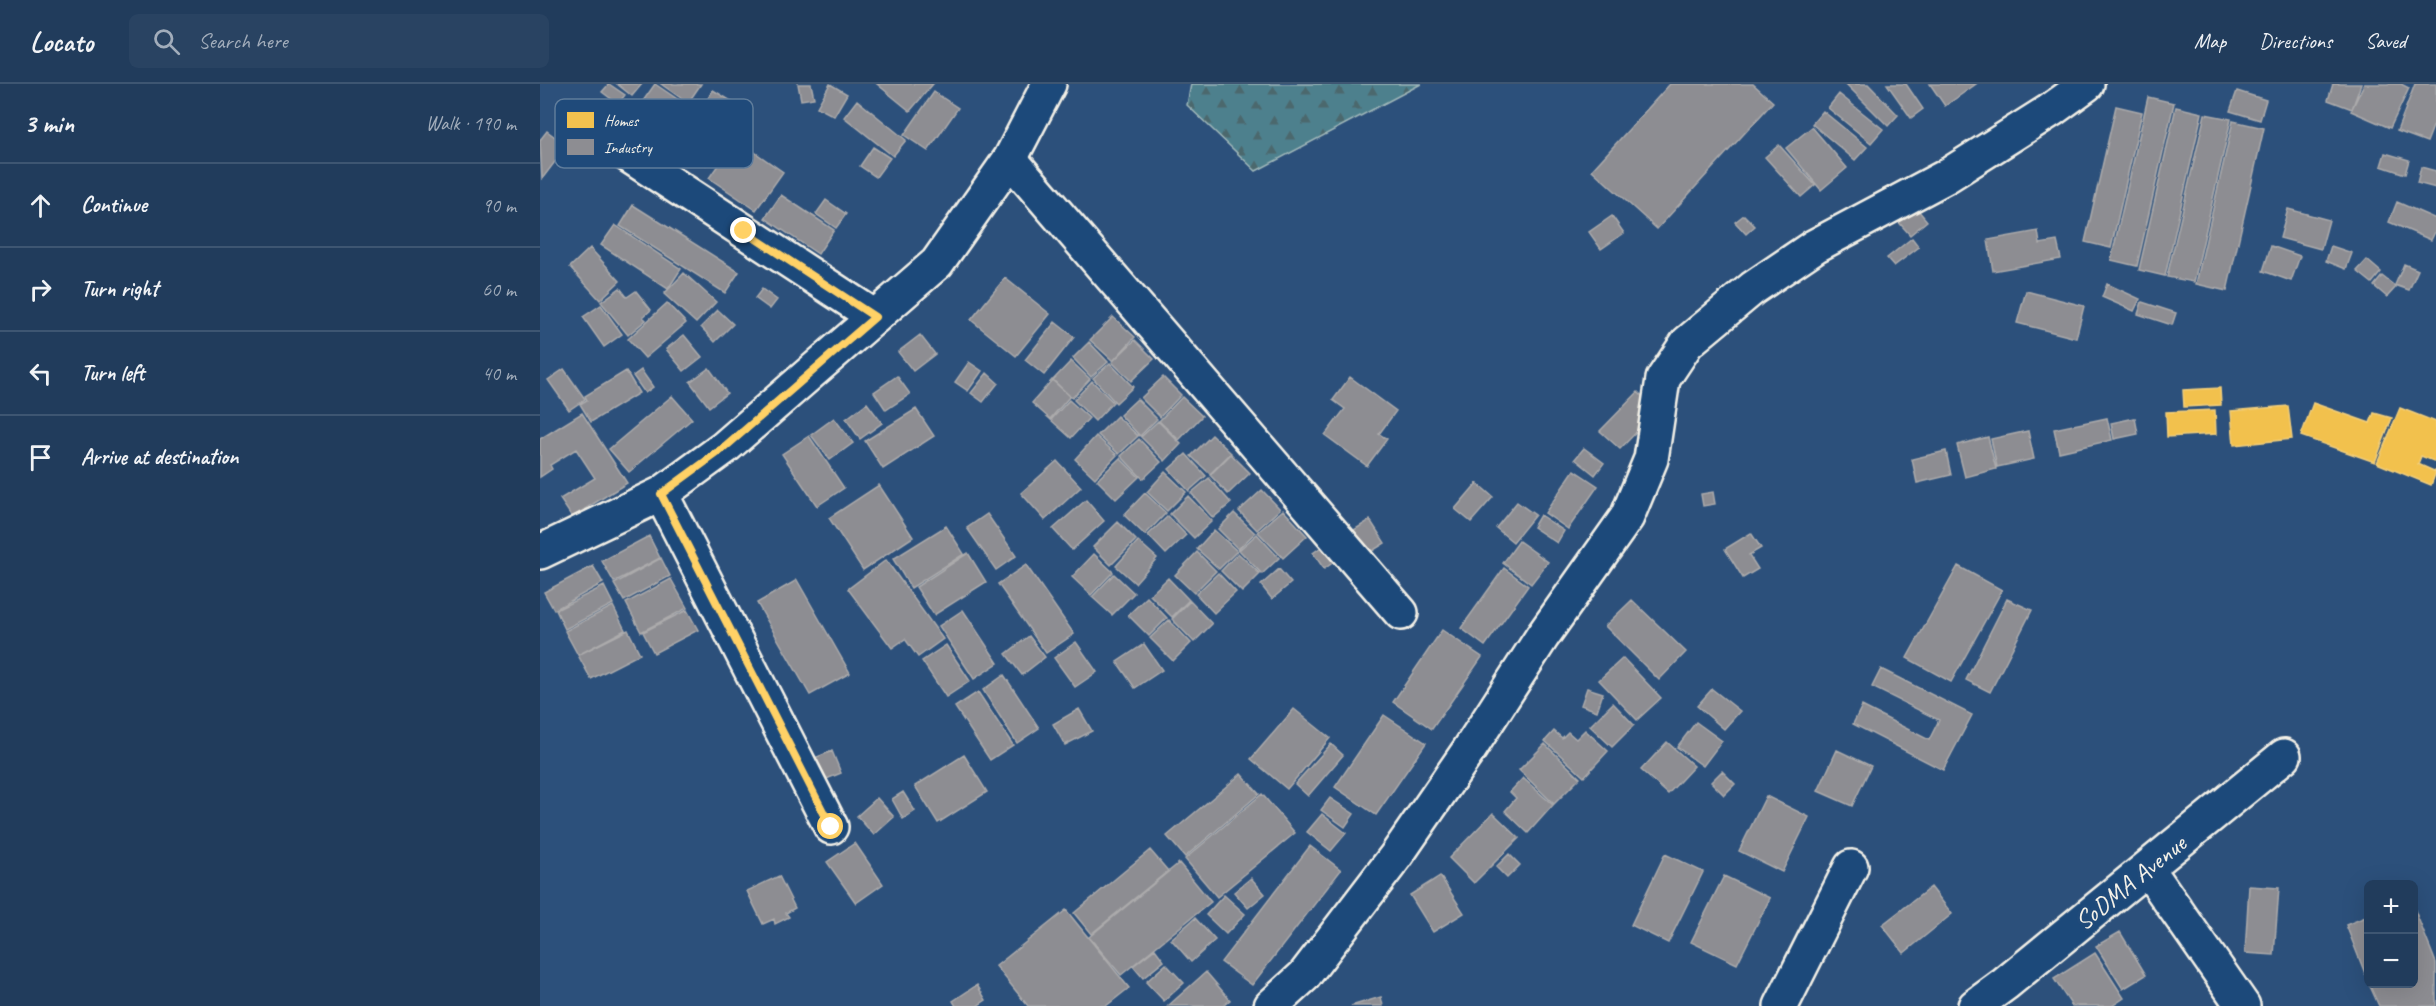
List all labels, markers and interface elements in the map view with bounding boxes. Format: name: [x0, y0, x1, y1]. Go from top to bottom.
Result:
search box: [129, 14, 549, 68]
text: Locato: [30, 24, 93, 59]
icon: search: [150, 25, 183, 58]
text: Search here: [198, 27, 288, 55]
text: Map: [2194, 28, 2226, 54]
text: Directions: [2259, 28, 2332, 54]
text: Saved: [2365, 28, 2406, 54]
legend: [555, 99, 753, 168]
text: 3 min: [24, 107, 74, 140]
text: Walk · 190 m: [426, 111, 516, 136]
text: Homes: [604, 111, 640, 131]
text: Industry: [604, 138, 653, 158]
icon: ahead: [24, 189, 57, 222]
text: Continue: [81, 191, 147, 219]
text: 90 m: [482, 193, 516, 218]
route end: [730, 217, 756, 243]
icon: right: [24, 273, 57, 306]
text: Turn right: [81, 275, 158, 303]
text: 60 m: [482, 277, 516, 302]
icon: left: [24, 357, 57, 390]
text: Turn left: [81, 359, 145, 387]
text: 40 m: [482, 361, 516, 386]
icon: arrive: [24, 441, 57, 474]
text: Arrive at destination: [81, 443, 238, 471]
route start: [817, 813, 843, 839]
street label: SoDMA Avenue: [2068, 826, 2194, 938]
map controls: [2364, 880, 2418, 988]
button: +: [2364, 880, 2418, 934]
button: −: [2364, 934, 2418, 988]

